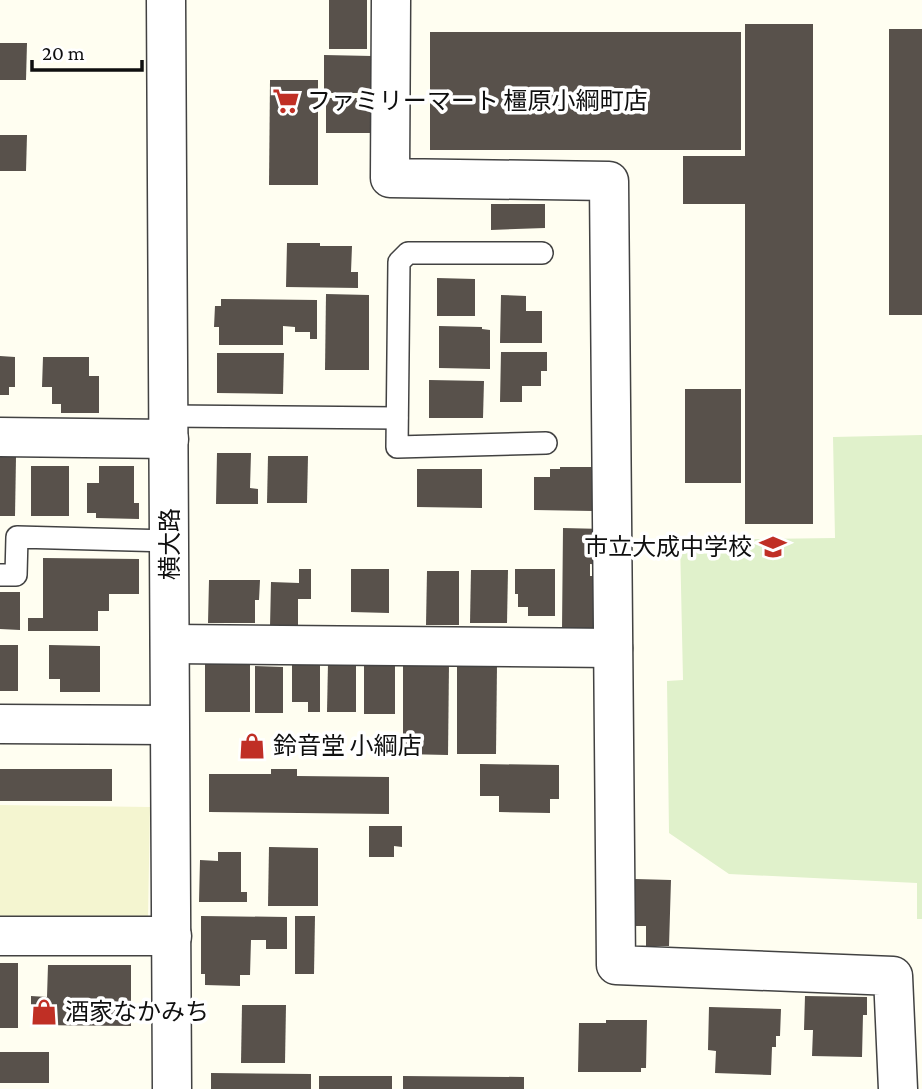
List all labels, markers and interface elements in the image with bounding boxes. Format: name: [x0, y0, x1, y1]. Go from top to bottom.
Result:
scale bar: [32, 28, 142, 72]
text: 20 m: [42, 41, 85, 65]
supermarket icon: ファミリーマート 橿原小綱町店: [271, 86, 301, 116]
place label: ファミリーマート 橿原小綱町店: [307, 87, 648, 114]
street label: 横大路: [156, 508, 183, 580]
school or university icon: 市立大成中学校: [758, 532, 788, 562]
place label: 市立大成中学校: [584, 533, 752, 560]
shop icon: 鈴音堂 小綱店: [237, 731, 267, 761]
place label: 鈴音堂 小綱店: [273, 732, 422, 759]
shop icon: 酒家なかみち: [29, 997, 59, 1027]
place label: 酒家なかみち: [65, 998, 209, 1025]

